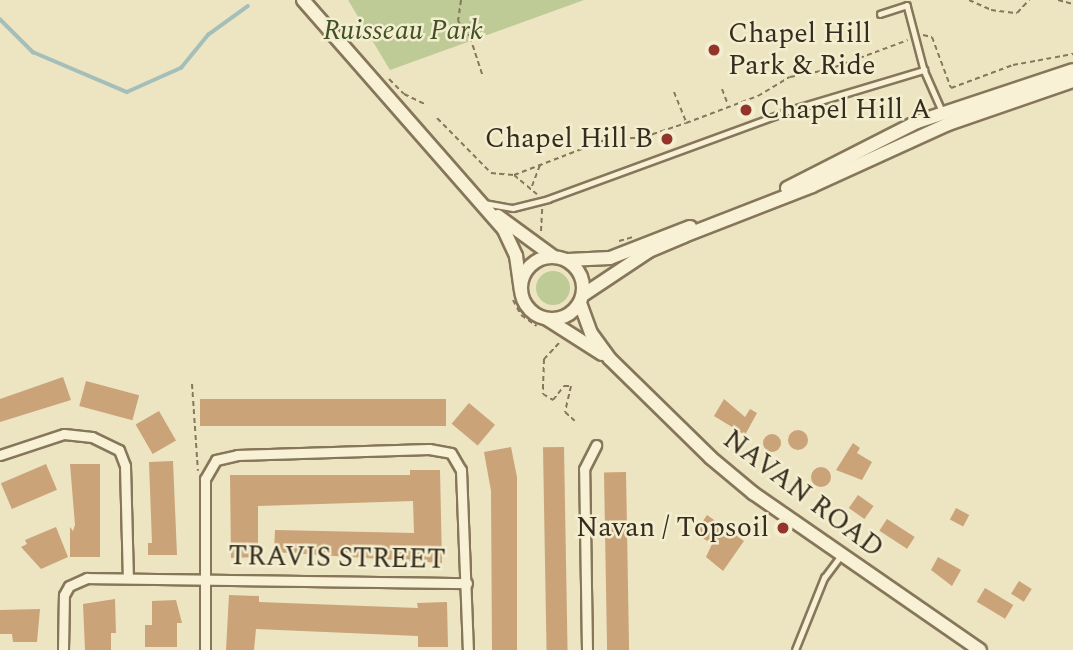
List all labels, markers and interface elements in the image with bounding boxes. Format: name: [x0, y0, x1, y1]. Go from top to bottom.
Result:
park label: Ruisseau Park: [323, 14, 483, 48]
place label: Chapel Hill Park & Ride: [728, 17, 876, 83]
marker: Chapel Hill Park & Ride: [706, 42, 722, 58]
place label: Chapel Hill A: [760, 93, 931, 127]
marker: Chapel Hill A: [738, 102, 754, 118]
place label: Chapel Hill B: [485, 122, 653, 156]
marker: Chapel Hill B: [659, 131, 675, 147]
street label: NAVAN ROAD: [716, 423, 890, 565]
place label: Navan / Topsoil: [576, 511, 769, 545]
marker: Navan / Topsoil: [775, 520, 791, 536]
street label: TRAVIS STREET: [228, 539, 446, 577]

